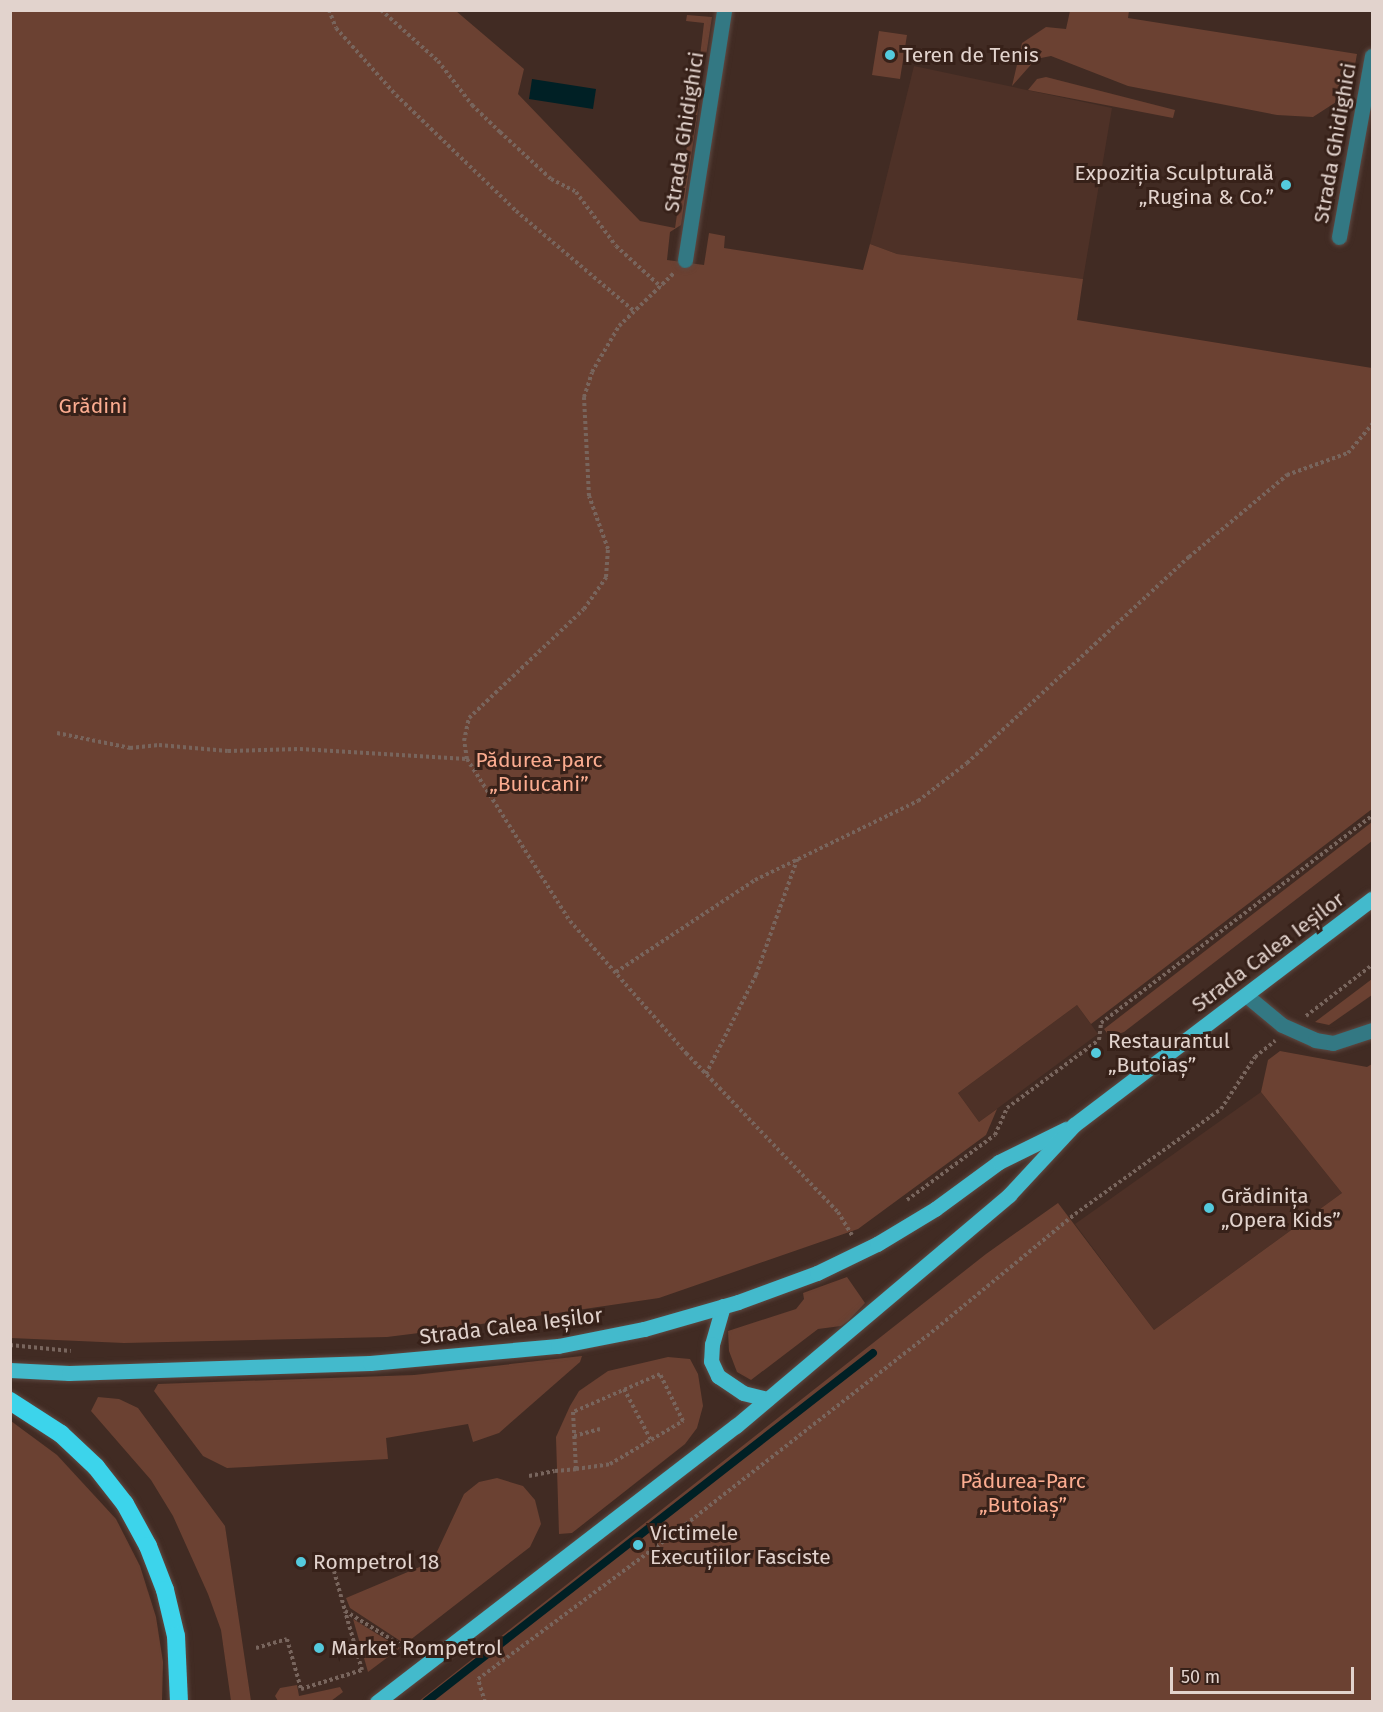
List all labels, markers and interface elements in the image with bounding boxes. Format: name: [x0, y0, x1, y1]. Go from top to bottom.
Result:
place label: Teren de Tenis: [902, 42, 1039, 68]
marker: Teren de Tenis: [883, 48, 897, 62]
street label: Strada Ghidighici: [659, 50, 709, 214]
street label: Strada Ghidighici: [1308, 61, 1362, 225]
place label: Expoziția Sculpturală „Rugina & Co.”: [1074, 160, 1274, 210]
marker: Expoziția Sculpturală „Rugina & Co.”: [1279, 178, 1293, 192]
park label: Grădini: [59, 393, 127, 419]
park label: Pădurea-parc „Buiucani”: [476, 747, 602, 797]
street label: Strada Calea Ieșilor: [1187, 887, 1349, 1017]
place label: Restaurantul „Butoiaș”: [1108, 1028, 1230, 1078]
marker: Restaurantul „Butoiaș”: [1089, 1046, 1103, 1060]
place label: Grădinița „Opera Kids”: [1221, 1183, 1341, 1233]
marker: Grădinița „Opera Kids”: [1202, 1201, 1216, 1215]
street label: Strada Calea Ieșilor: [418, 1302, 604, 1350]
park label: Pădurea-Parc „Butoiaș”: [960, 1468, 1086, 1518]
place label: Victimele Execuțiilor Fasciste: [650, 1520, 831, 1570]
marker: Victimele Execuțiilor Fasciste: [631, 1538, 645, 1552]
place label: Rompetrol 18: [313, 1549, 439, 1575]
marker: Rompetrol 18: [294, 1555, 308, 1569]
place label: Market Rompetrol: [331, 1635, 502, 1661]
marker: Market Rompetrol: [312, 1641, 326, 1655]
scale bar: [1173, 1655, 1358, 1693]
text: 50 m: [1181, 1666, 1220, 1688]

